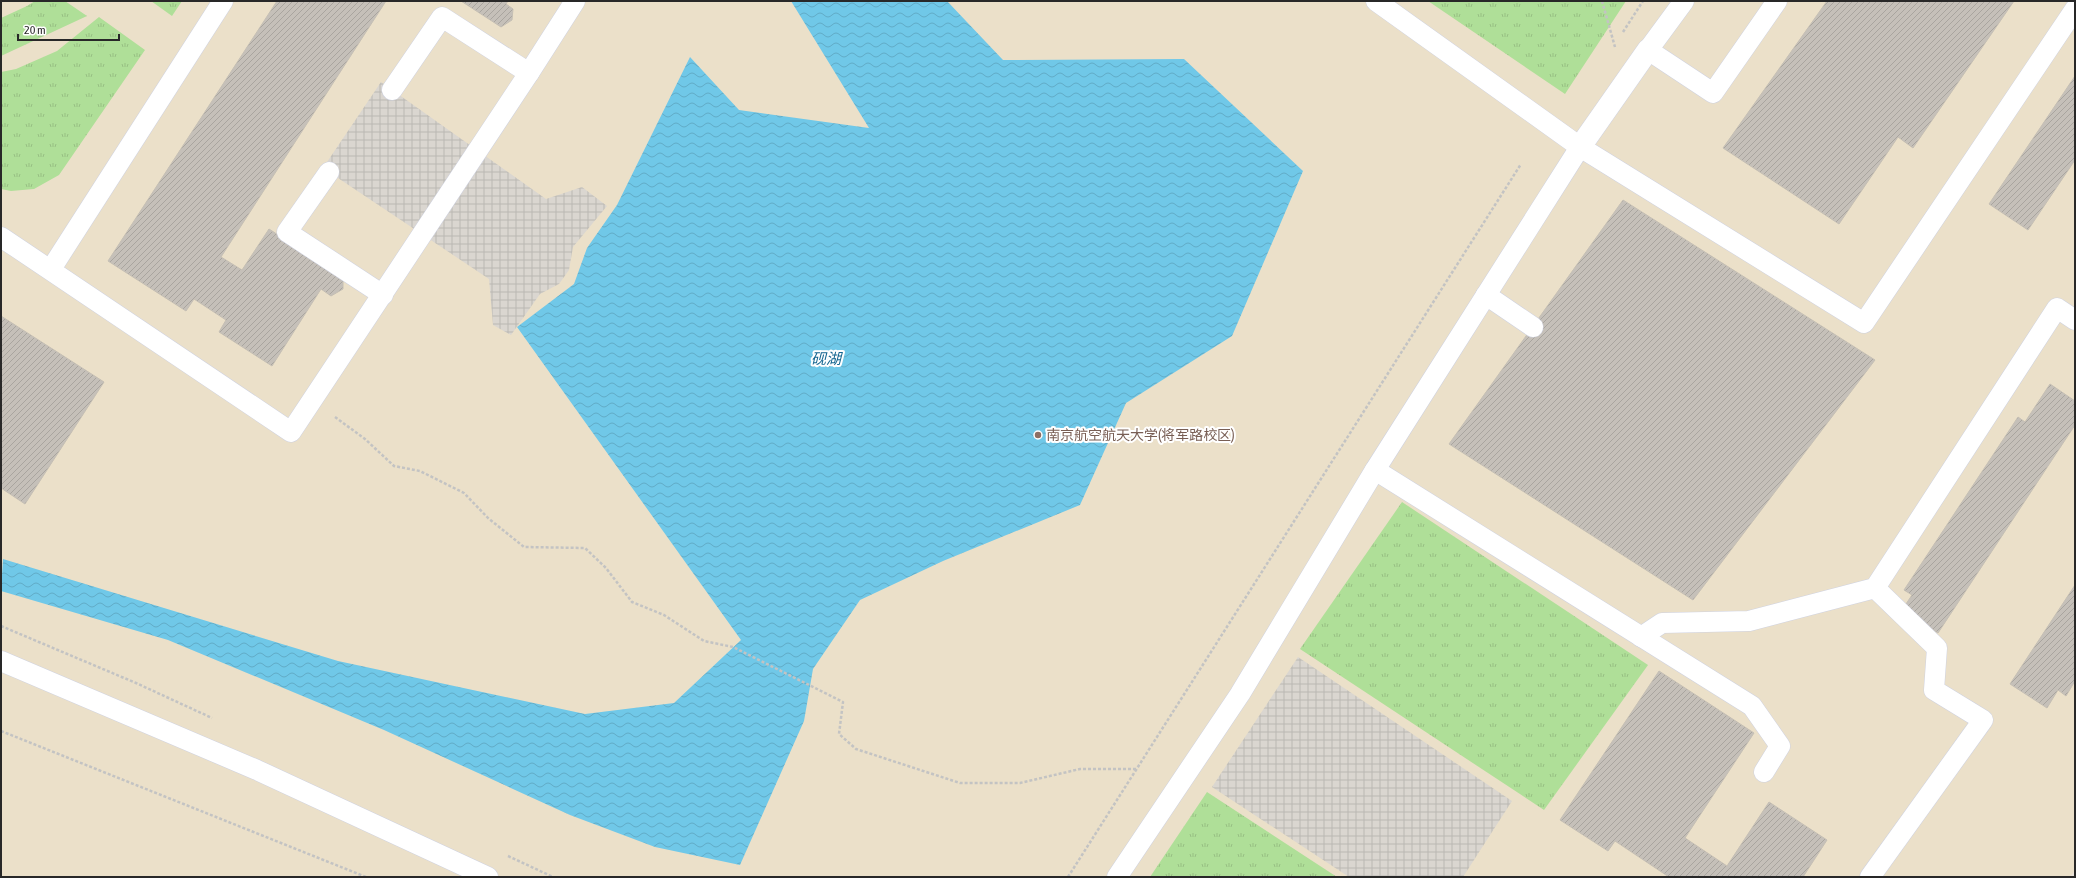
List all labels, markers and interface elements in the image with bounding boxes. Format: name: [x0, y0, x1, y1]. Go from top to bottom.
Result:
scale bar: [18, 16, 119, 42]
text: 20 m: [24, 23, 46, 37]
water label: 砚湖: [811, 350, 843, 367]
place label: 南京航空航天大学(将军路校区): [1046, 427, 1235, 443]
marker: 南京航空航天大学(将军路校区): [1033, 430, 1043, 440]

